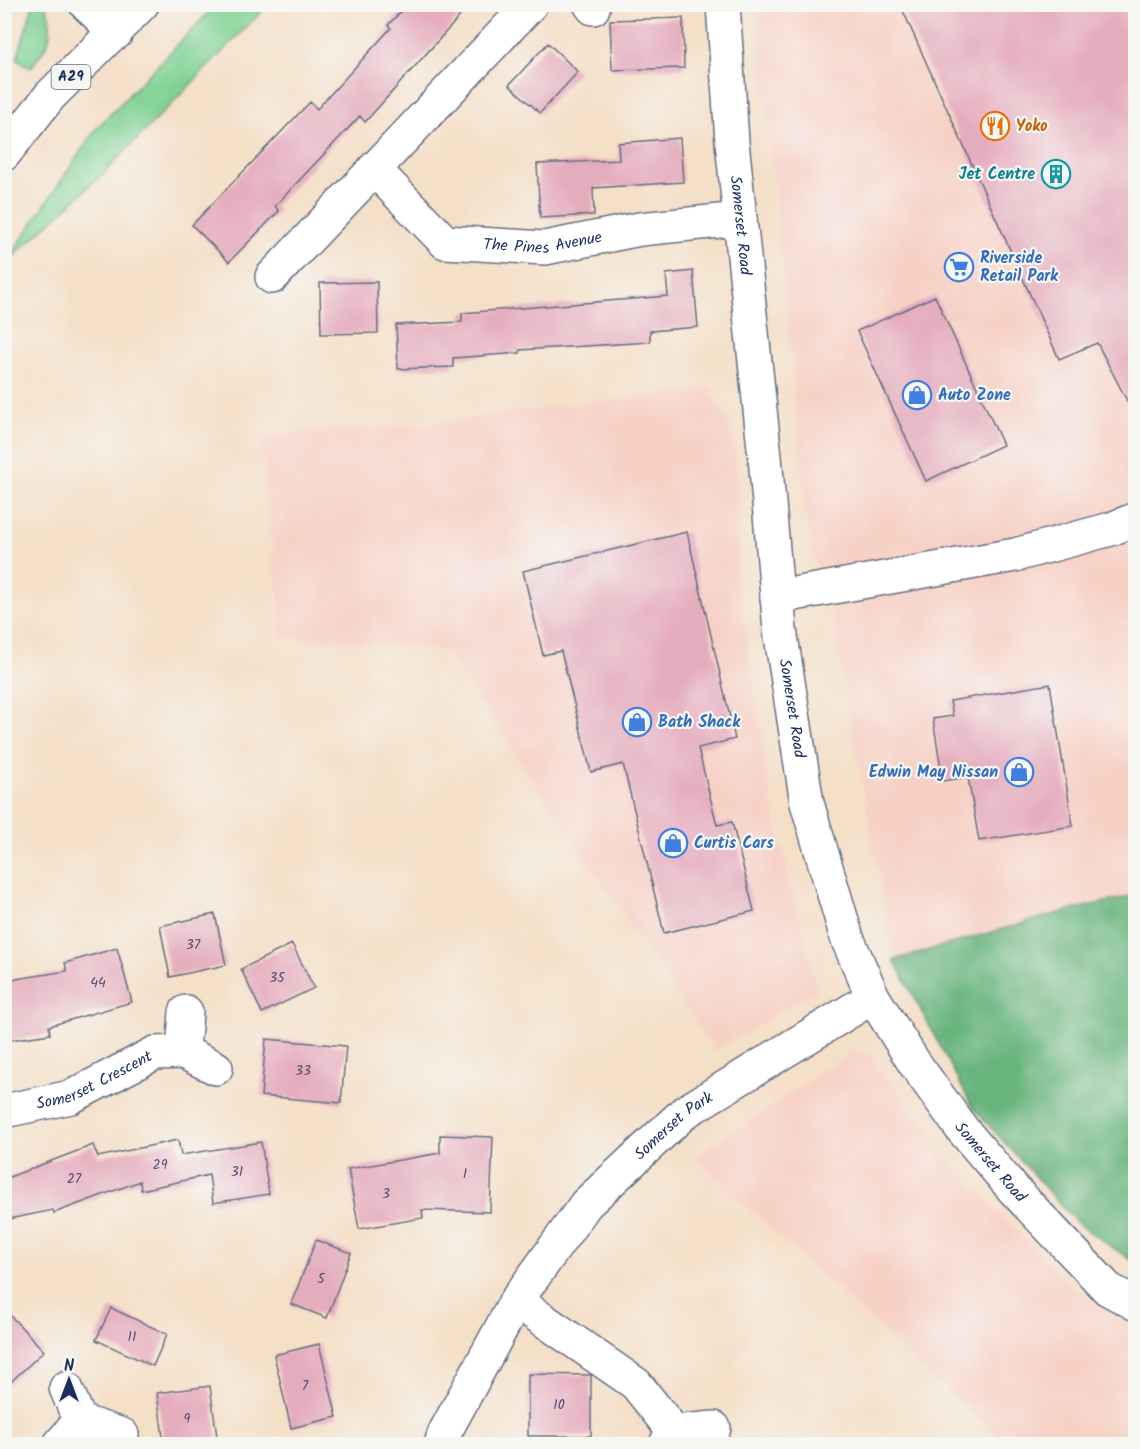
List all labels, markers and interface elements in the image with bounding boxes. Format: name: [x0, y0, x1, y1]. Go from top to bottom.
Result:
road number: A29: [52, 65, 90, 89]
restaurant icon: Yoko: [979, 110, 1011, 142]
place label: Yoko: [1016, 114, 1047, 139]
building icon: Jet Centre: [1040, 158, 1072, 190]
place label: Jet Centre: [959, 162, 1035, 187]
street label: Somerset Road: [723, 174, 758, 277]
street label: The Pines Avenue: [483, 224, 604, 261]
place label: Riverside Retail Park: [980, 246, 1059, 289]
supermarket icon: Riverside Retail Park: [943, 251, 975, 283]
shop icon: Auto Zone: [901, 379, 933, 411]
place label: Auto Zone: [938, 383, 1011, 408]
street label: Somerset Road: [772, 657, 812, 761]
shop icon: Bath Shack: [621, 706, 653, 738]
place label: Bath Shack: [658, 710, 741, 735]
shop icon: Edwin May Nissan: [1003, 756, 1035, 788]
place label: Edwin May Nissan: [869, 760, 998, 785]
shop icon: Curtis Cars: [657, 827, 689, 859]
place label: Curtis Cars: [694, 831, 774, 856]
house number: 37: [186, 934, 201, 956]
house number: 35: [269, 967, 286, 989]
house number: 44: [90, 972, 106, 994]
street label: Somerset Crescent: [34, 1044, 158, 1116]
house number: 33: [295, 1060, 311, 1082]
street label: Somerset Park: [628, 1085, 718, 1166]
street label: Somerset Road: [948, 1117, 1033, 1209]
house number: 29: [153, 1154, 168, 1176]
house number: 31: [231, 1161, 243, 1183]
house number: 1: [463, 1163, 467, 1185]
house number: 27: [67, 1168, 82, 1190]
house number: 3: [382, 1183, 390, 1205]
house number: 5: [317, 1268, 326, 1290]
house number: 11: [128, 1326, 136, 1348]
north arrow: [39, 1350, 99, 1410]
text: N: [64, 1354, 74, 1379]
house number: 7: [302, 1375, 309, 1397]
house number: 10: [553, 1394, 565, 1416]
house number: 9: [184, 1408, 191, 1430]

